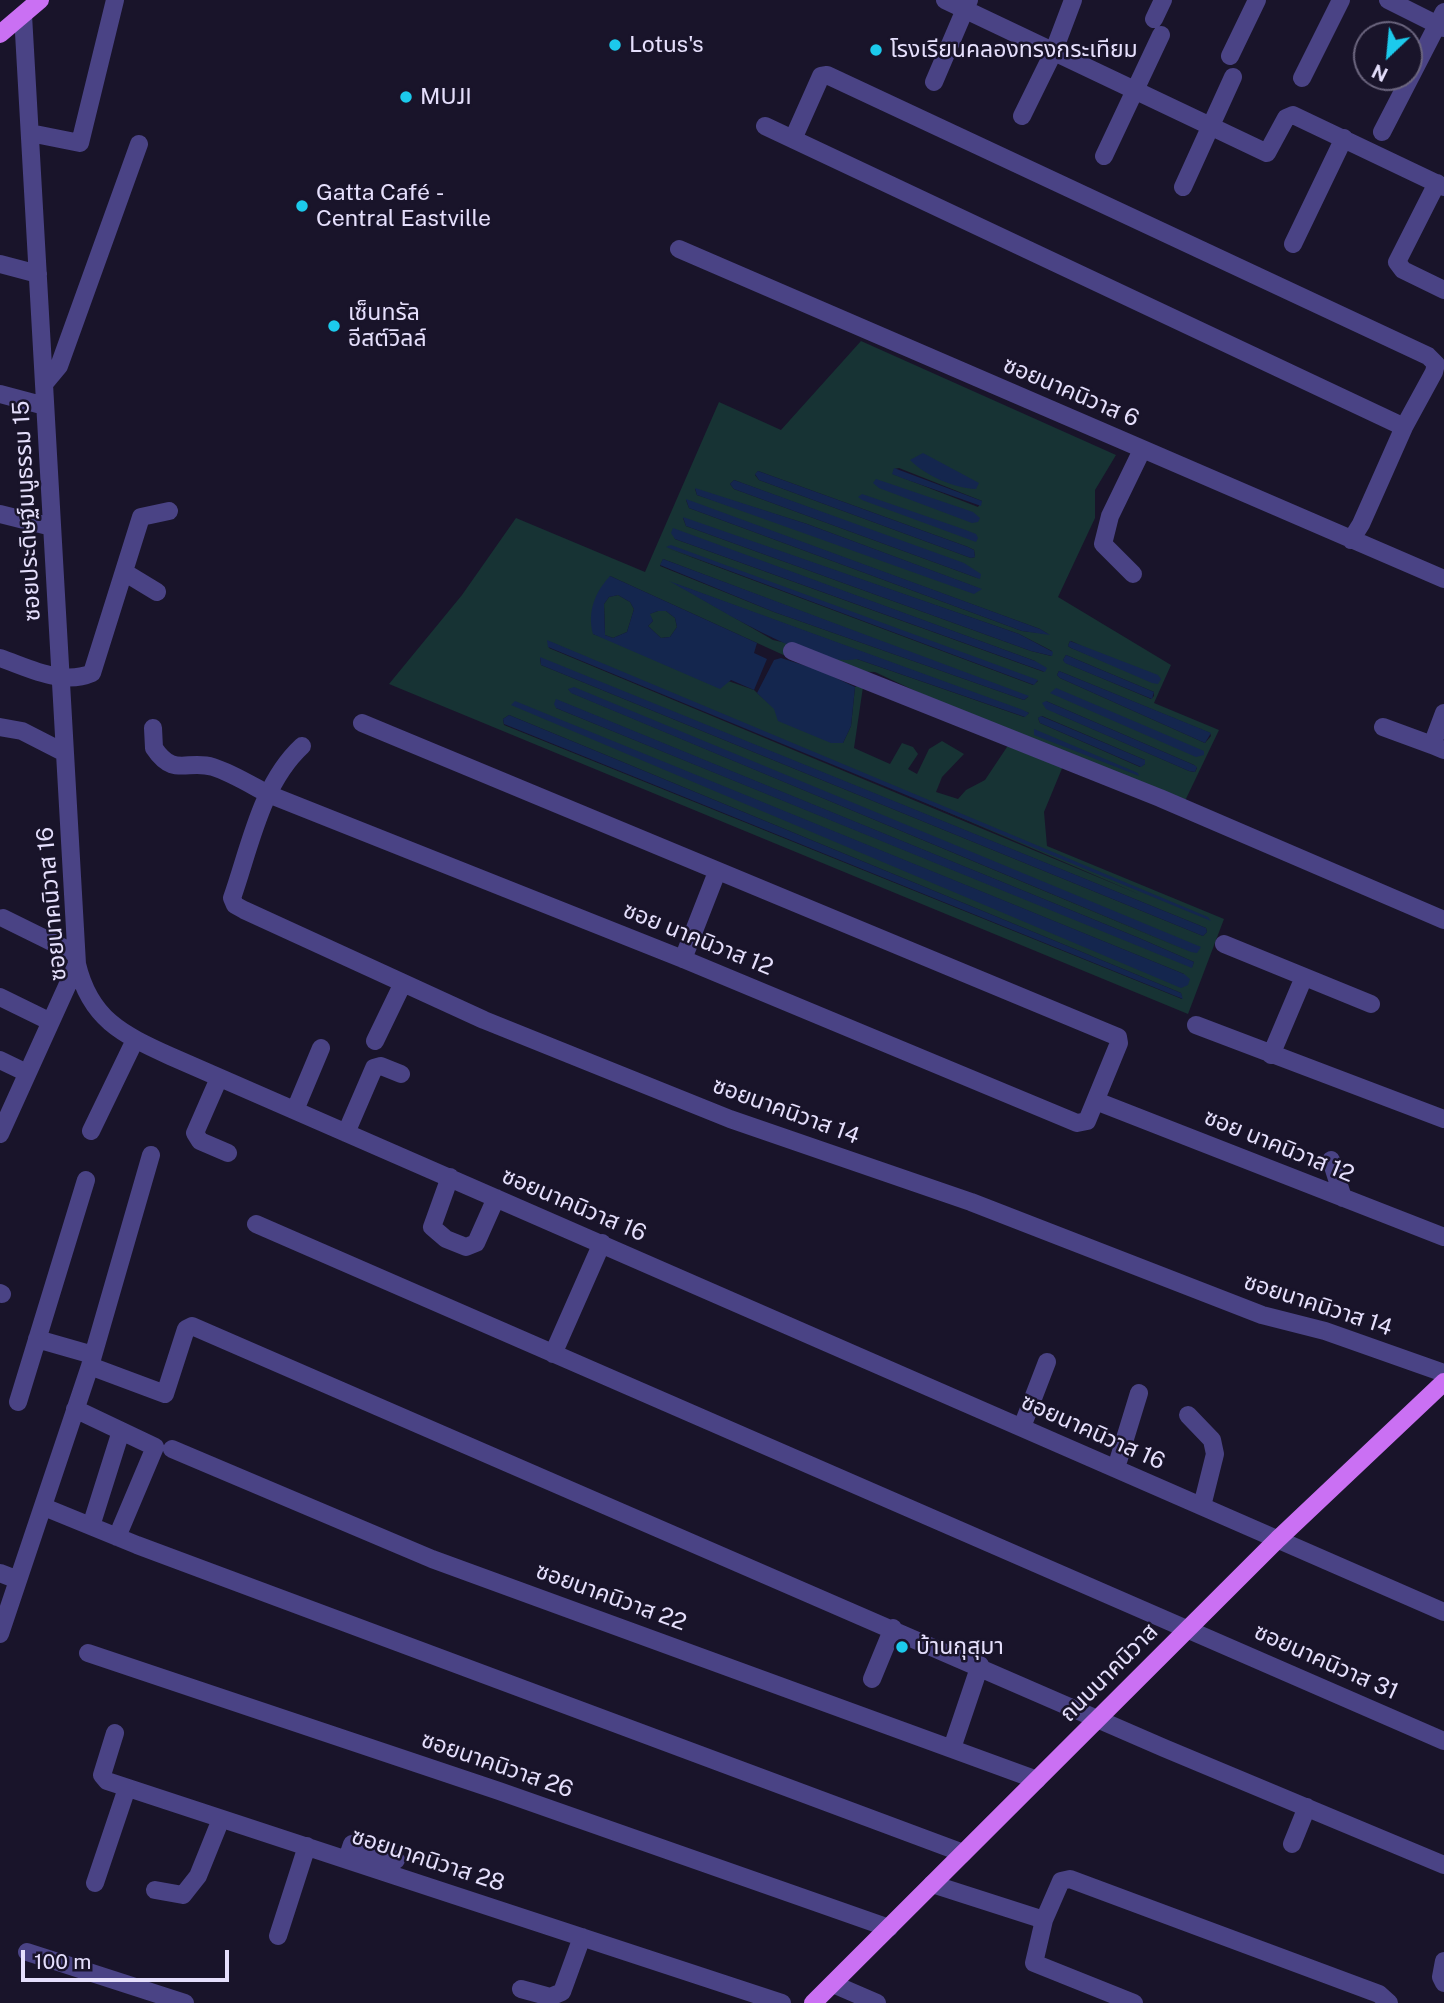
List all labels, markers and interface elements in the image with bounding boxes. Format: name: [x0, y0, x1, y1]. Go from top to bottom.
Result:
north arrow: [1353, 21, 1423, 91]
place label: Lotus's: [629, 31, 704, 59]
place label: โรงเรียนคลองทรงกระเทียม: [890, 36, 1138, 64]
marker: Lotus's: [607, 37, 623, 53]
marker: โรงเรียนคลองทรงกระเทียม: [868, 42, 884, 58]
text: N: [1368, 60, 1391, 86]
place label: MUJI: [420, 83, 472, 111]
marker: MUJI: [398, 89, 414, 105]
place label: Gatta Café - Central Eastville: [316, 179, 491, 233]
marker: Gatta Café - Central Eastville: [294, 198, 310, 214]
place label: เซ็นทรัล อีสต์วิลล์: [348, 299, 427, 353]
marker: เซ็นทรัล อีสต์วิลล์: [326, 318, 342, 334]
street label: ซอยนาคนิวาส 6: [999, 351, 1143, 433]
street label: ซอยประดิษฐ์มนูธรรม 15: [7, 400, 47, 622]
street label: ซอยนาคนิวาส 16: [32, 826, 72, 982]
street label: ซอย นาคนิวาส 12: [619, 896, 777, 982]
street label: ซอยนาคนิวาส 14: [709, 1072, 863, 1150]
street label: ซอย นาคนิวาส 12: [1200, 1103, 1358, 1189]
street label: ซอยนาคนิวาส 16: [498, 1162, 650, 1248]
street label: ซอยนาคนิวาส 14: [1240, 1268, 1396, 1342]
street label: ซอยนาคนิวาส 16: [1017, 1388, 1169, 1476]
street label: ซอยนาคนิวาส 22: [532, 1557, 690, 1637]
street label: ถนนนาคนิวาส: [1054, 1618, 1164, 1728]
street label: ซอยนาคนิวาส 31: [1250, 1618, 1402, 1706]
place label: บ้านกุสุมา: [916, 1633, 1004, 1661]
marker: บ้านกุสุมา: [894, 1639, 910, 1655]
street label: ซอยนาคนิวาส 26: [417, 1726, 577, 1804]
street label: ซอยนาคนิวาส 28: [348, 1822, 508, 1898]
scale bar: [24, 1937, 233, 1981]
text: 100 m: [34, 1949, 91, 1974]

